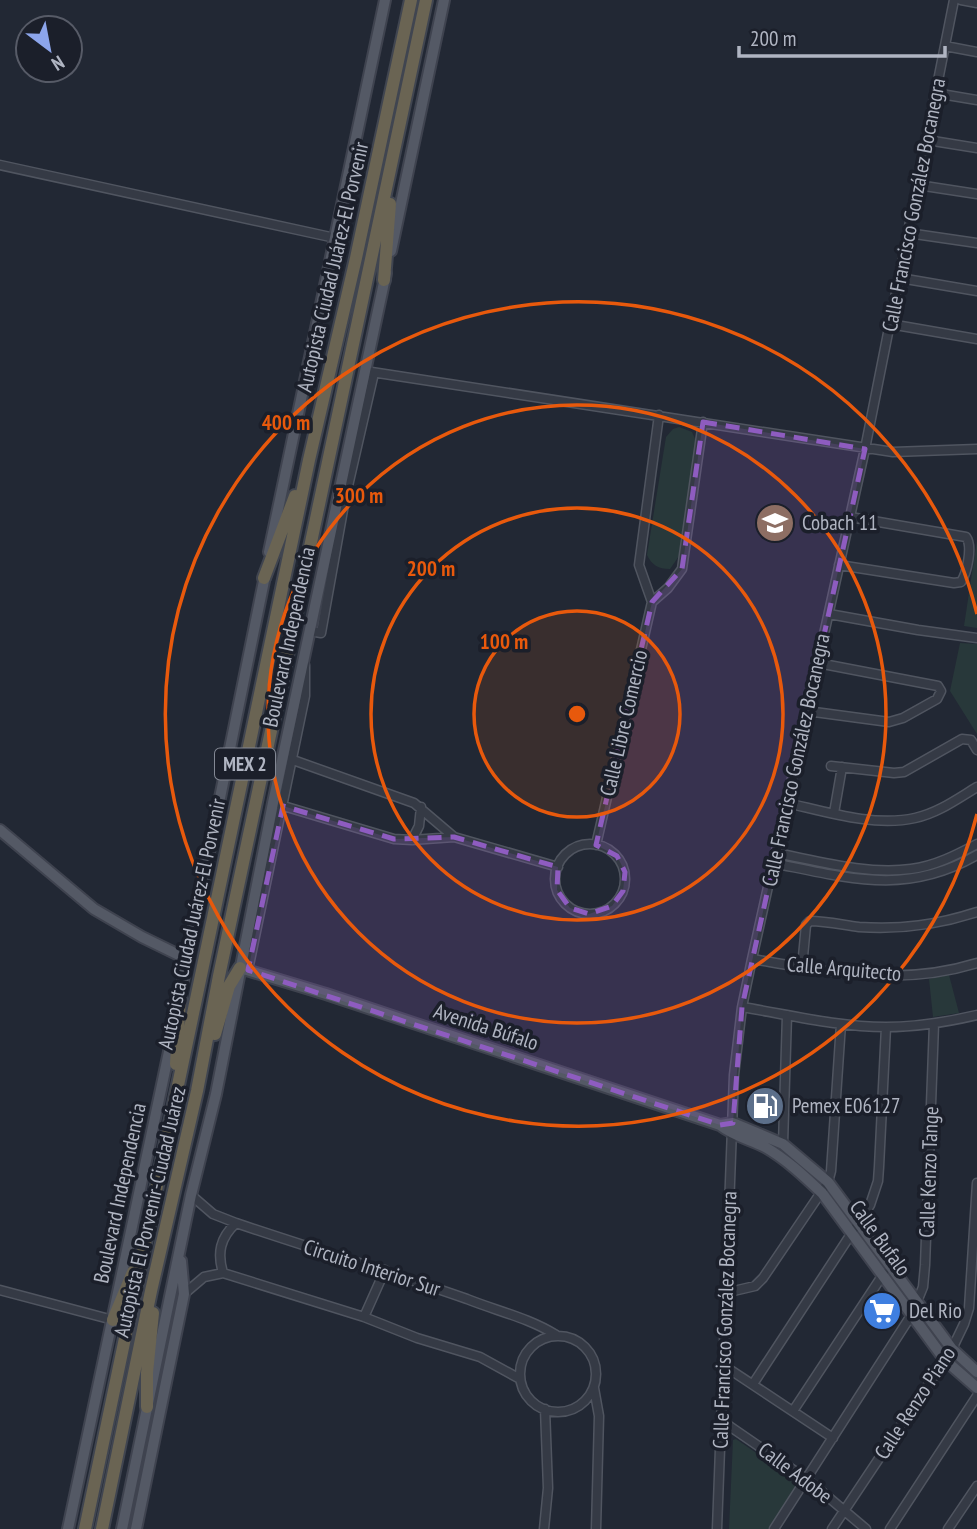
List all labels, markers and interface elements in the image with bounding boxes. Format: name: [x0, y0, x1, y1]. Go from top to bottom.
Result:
north arrow: [14, 14, 84, 84]
scale bar: [739, 14, 946, 58]
text: 200 m: [750, 25, 796, 52]
text: N: [47, 51, 69, 76]
street label: Calle Francisco González Bocanegra: [876, 76, 951, 334]
street label: Autopista Ciudad Juárez-El Porvenir: [291, 139, 374, 394]
text: 400 m: [262, 409, 310, 436]
text: 300 m: [335, 482, 383, 509]
school or university icon: Cobach 11: [754, 502, 796, 544]
place label: Cobach 11: [802, 509, 878, 536]
street label: Boulevard Independencia: [256, 544, 321, 729]
text: 200 m: [407, 555, 455, 582]
text: 100 m: [480, 628, 528, 655]
street label: Calle Francisco González Bocanegra: [756, 631, 836, 889]
street label: Calle Libre Comercio: [594, 647, 653, 799]
centre of rings: [565, 702, 589, 726]
road number: MEX 2: [215, 748, 275, 779]
street label: Autopista Ciudad Juárez-El Porvenir: [152, 796, 231, 1052]
street label: Calle Arquitecto: [786, 950, 902, 987]
street label: Avenida Búfalo: [430, 997, 542, 1056]
street label: Autopista El Porvenir-Ciudad Juárez: [108, 1084, 192, 1340]
fuel station icon: Pemex E06127: [744, 1085, 786, 1127]
place label: Pemex E06127: [792, 1092, 900, 1119]
street label: Boulevard Independencia: [87, 1100, 152, 1285]
street label: Calle Kenzo Tange: [913, 1106, 944, 1238]
street label: Calle Francisco González Bocanegra: [707, 1191, 742, 1449]
street label: Calle Bufalo: [844, 1194, 917, 1281]
street label: Circuito Interior Sur: [300, 1233, 444, 1302]
supermarket icon: Del Rio: [861, 1290, 903, 1332]
place label: Del Rio: [909, 1297, 962, 1324]
street label: Calle Renzo Piano: [868, 1341, 961, 1464]
street label: Calle Adobe: [753, 1436, 838, 1509]

